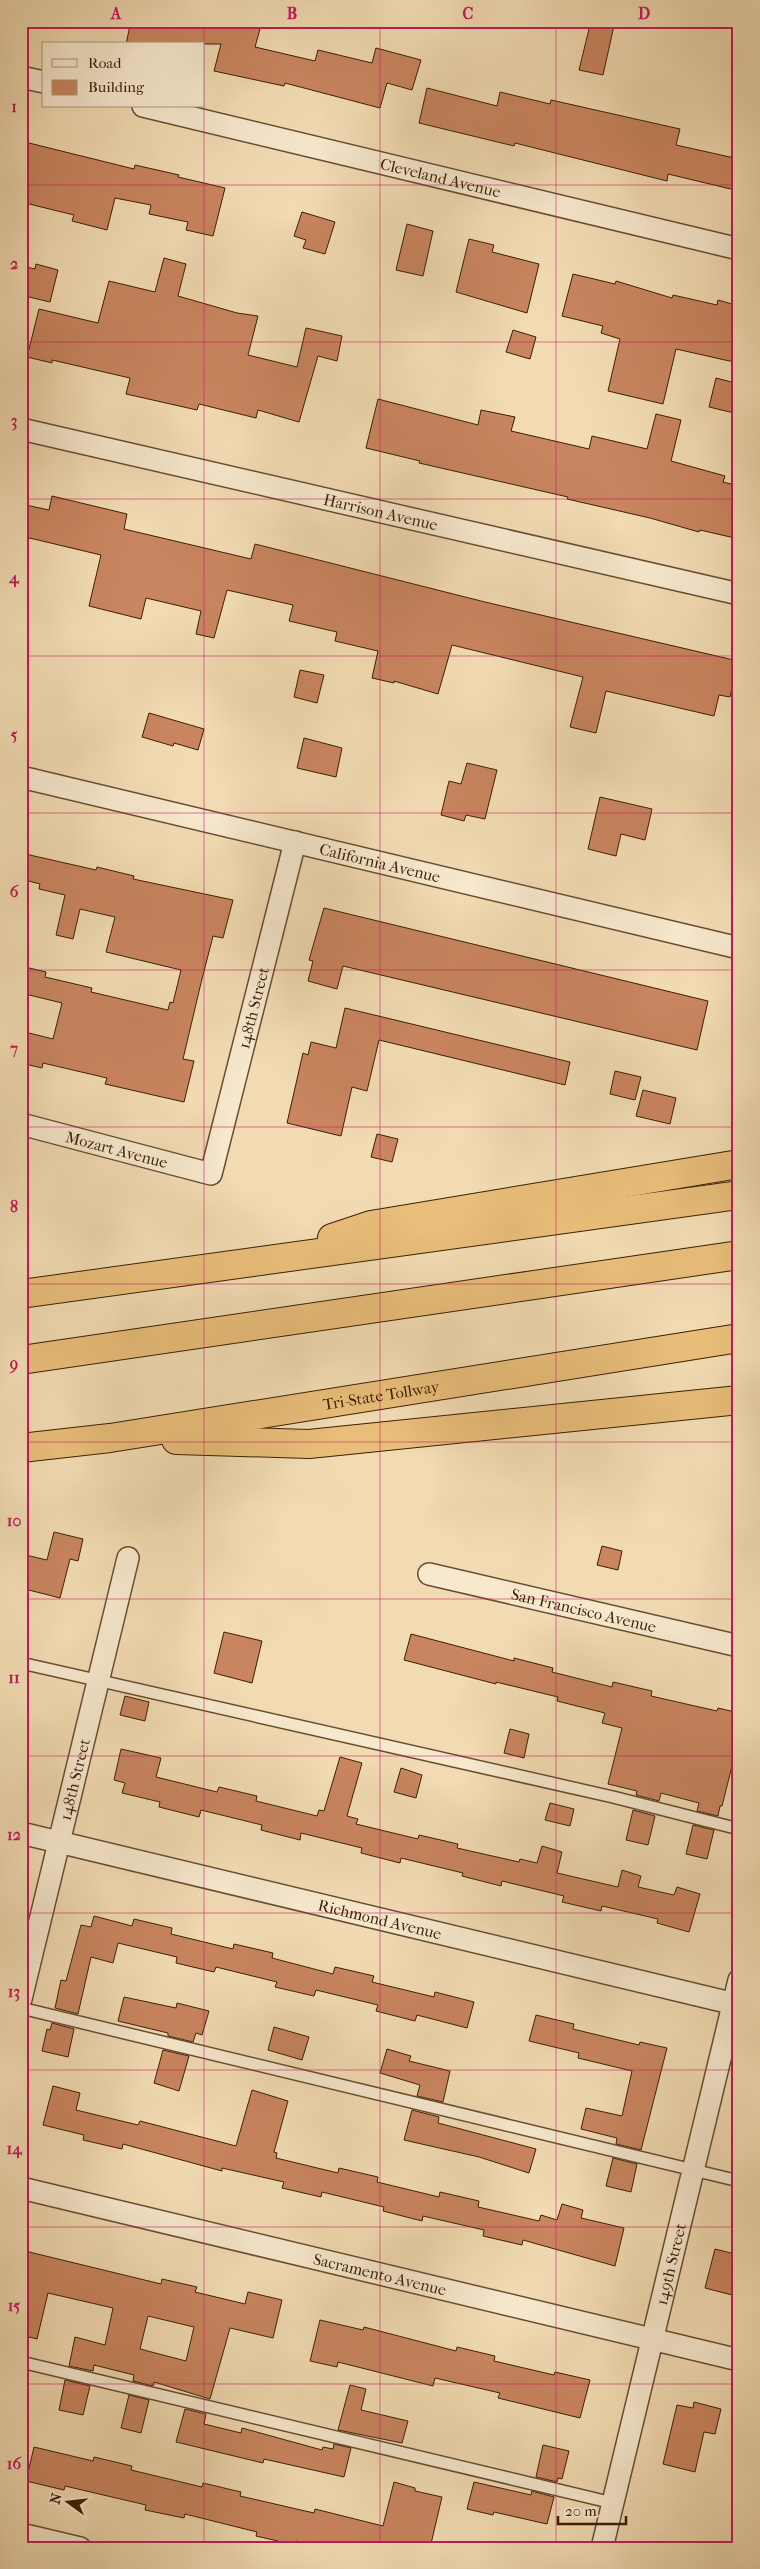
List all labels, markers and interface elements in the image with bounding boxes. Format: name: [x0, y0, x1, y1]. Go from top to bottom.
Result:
text: A: [110, 4, 122, 23]
text: B: [287, 4, 297, 23]
text: C: [463, 4, 474, 23]
text: D: [638, 4, 650, 23]
legend: [42, 42, 205, 108]
text: Road: [88, 54, 122, 72]
text: Building: [88, 78, 145, 96]
text: 1: [11, 97, 17, 116]
street label: Cleveland Avenue: [378, 154, 503, 201]
text: 2: [10, 254, 18, 273]
text: 3: [11, 411, 17, 431]
street label: Harrison Avenue: [322, 489, 440, 534]
text: 4: [8, 568, 20, 588]
text: 5: [11, 725, 18, 744]
street label: California Avenue: [318, 839, 442, 886]
text: 6: [10, 882, 19, 901]
street label: 148th Street: [234, 965, 273, 1051]
text: 7: [9, 1039, 18, 1058]
street label: Mozart Avenue: [64, 1127, 170, 1172]
text: 8: [10, 1197, 18, 1216]
text: 9: [9, 1354, 18, 1374]
street label: Tri-State Tollway: [322, 1376, 441, 1413]
text: 10: [7, 1511, 21, 1530]
street label: San Francisco Avenue: [509, 1584, 658, 1636]
text: 11: [8, 1668, 20, 1687]
street label: 148th Street: [55, 1736, 93, 1822]
text: 12: [7, 1825, 21, 1844]
street label: Richmond Avenue: [316, 1895, 444, 1943]
text: 13: [8, 1982, 20, 2002]
text: 14: [6, 2139, 23, 2159]
street label: 149th Street: [651, 2221, 690, 2307]
street label: Sacramento Avenue: [311, 2249, 448, 2299]
text: 15: [8, 2296, 20, 2315]
text: 16: [7, 2454, 21, 2473]
north arrow: [42, 2476, 92, 2526]
text: N: [46, 2491, 66, 2506]
scale bar: [558, 2494, 625, 2526]
text: 20 m: [565, 2502, 597, 2520]

